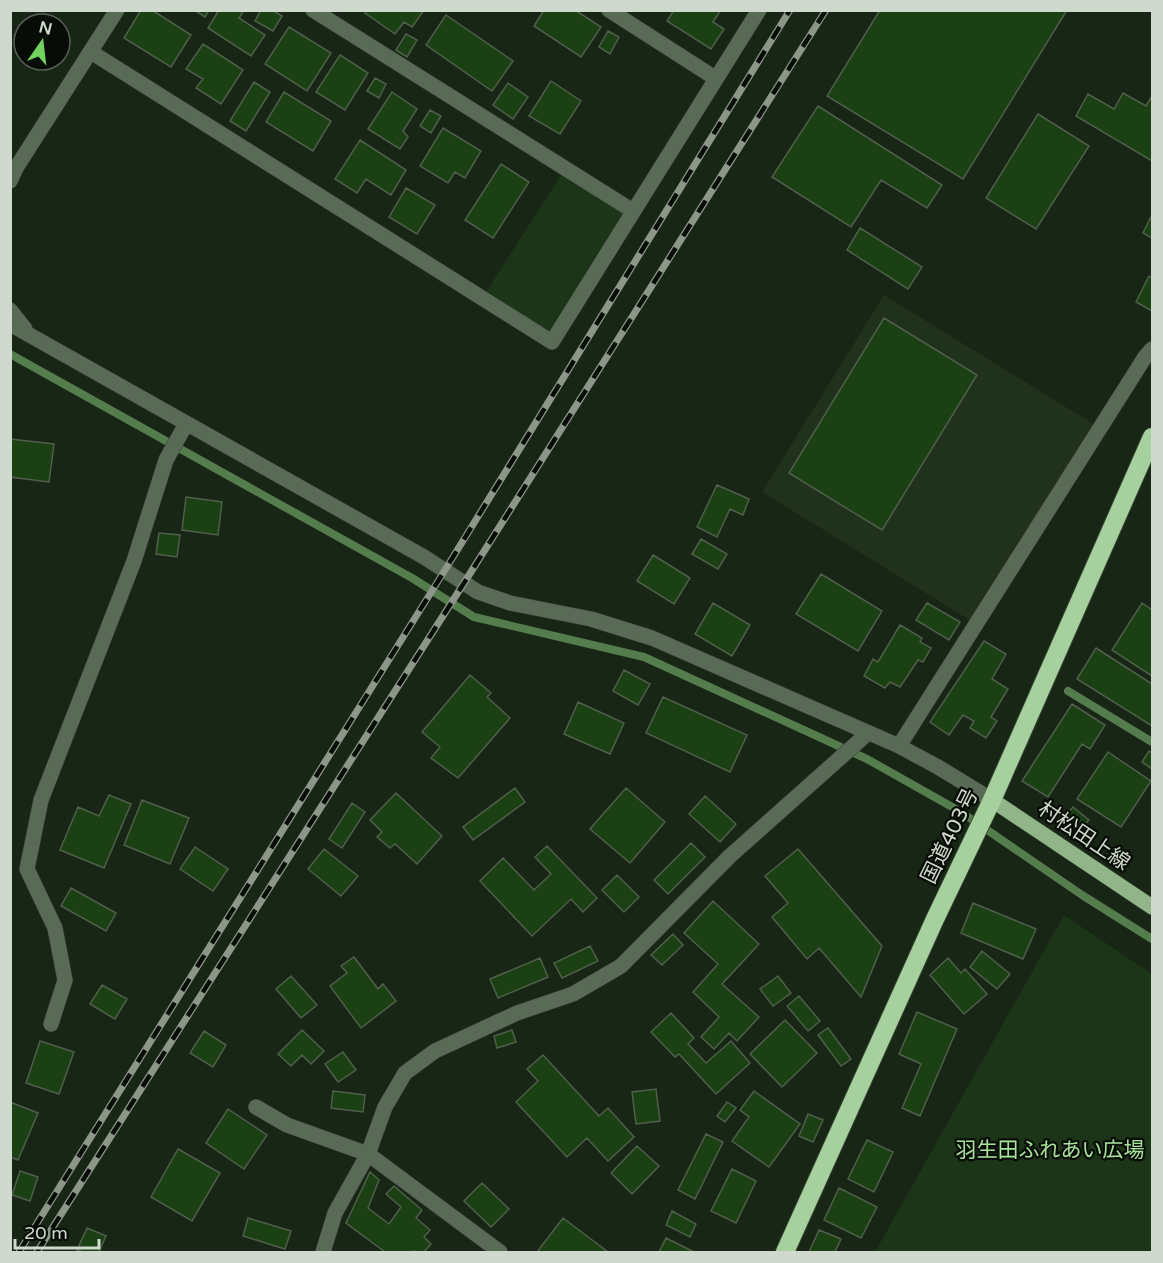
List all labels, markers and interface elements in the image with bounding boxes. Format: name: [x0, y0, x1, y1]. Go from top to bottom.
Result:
north arrow: [12, 12, 72, 72]
text: N: [37, 17, 54, 40]
street label: 国道403号: [916, 784, 984, 888]
street label: 村松田上線: [1033, 796, 1135, 876]
park label: 羽生田ふれあい広場: [956, 1138, 1145, 1163]
scale bar: [15, 1212, 99, 1250]
text: 20 m: [24, 1222, 68, 1244]

